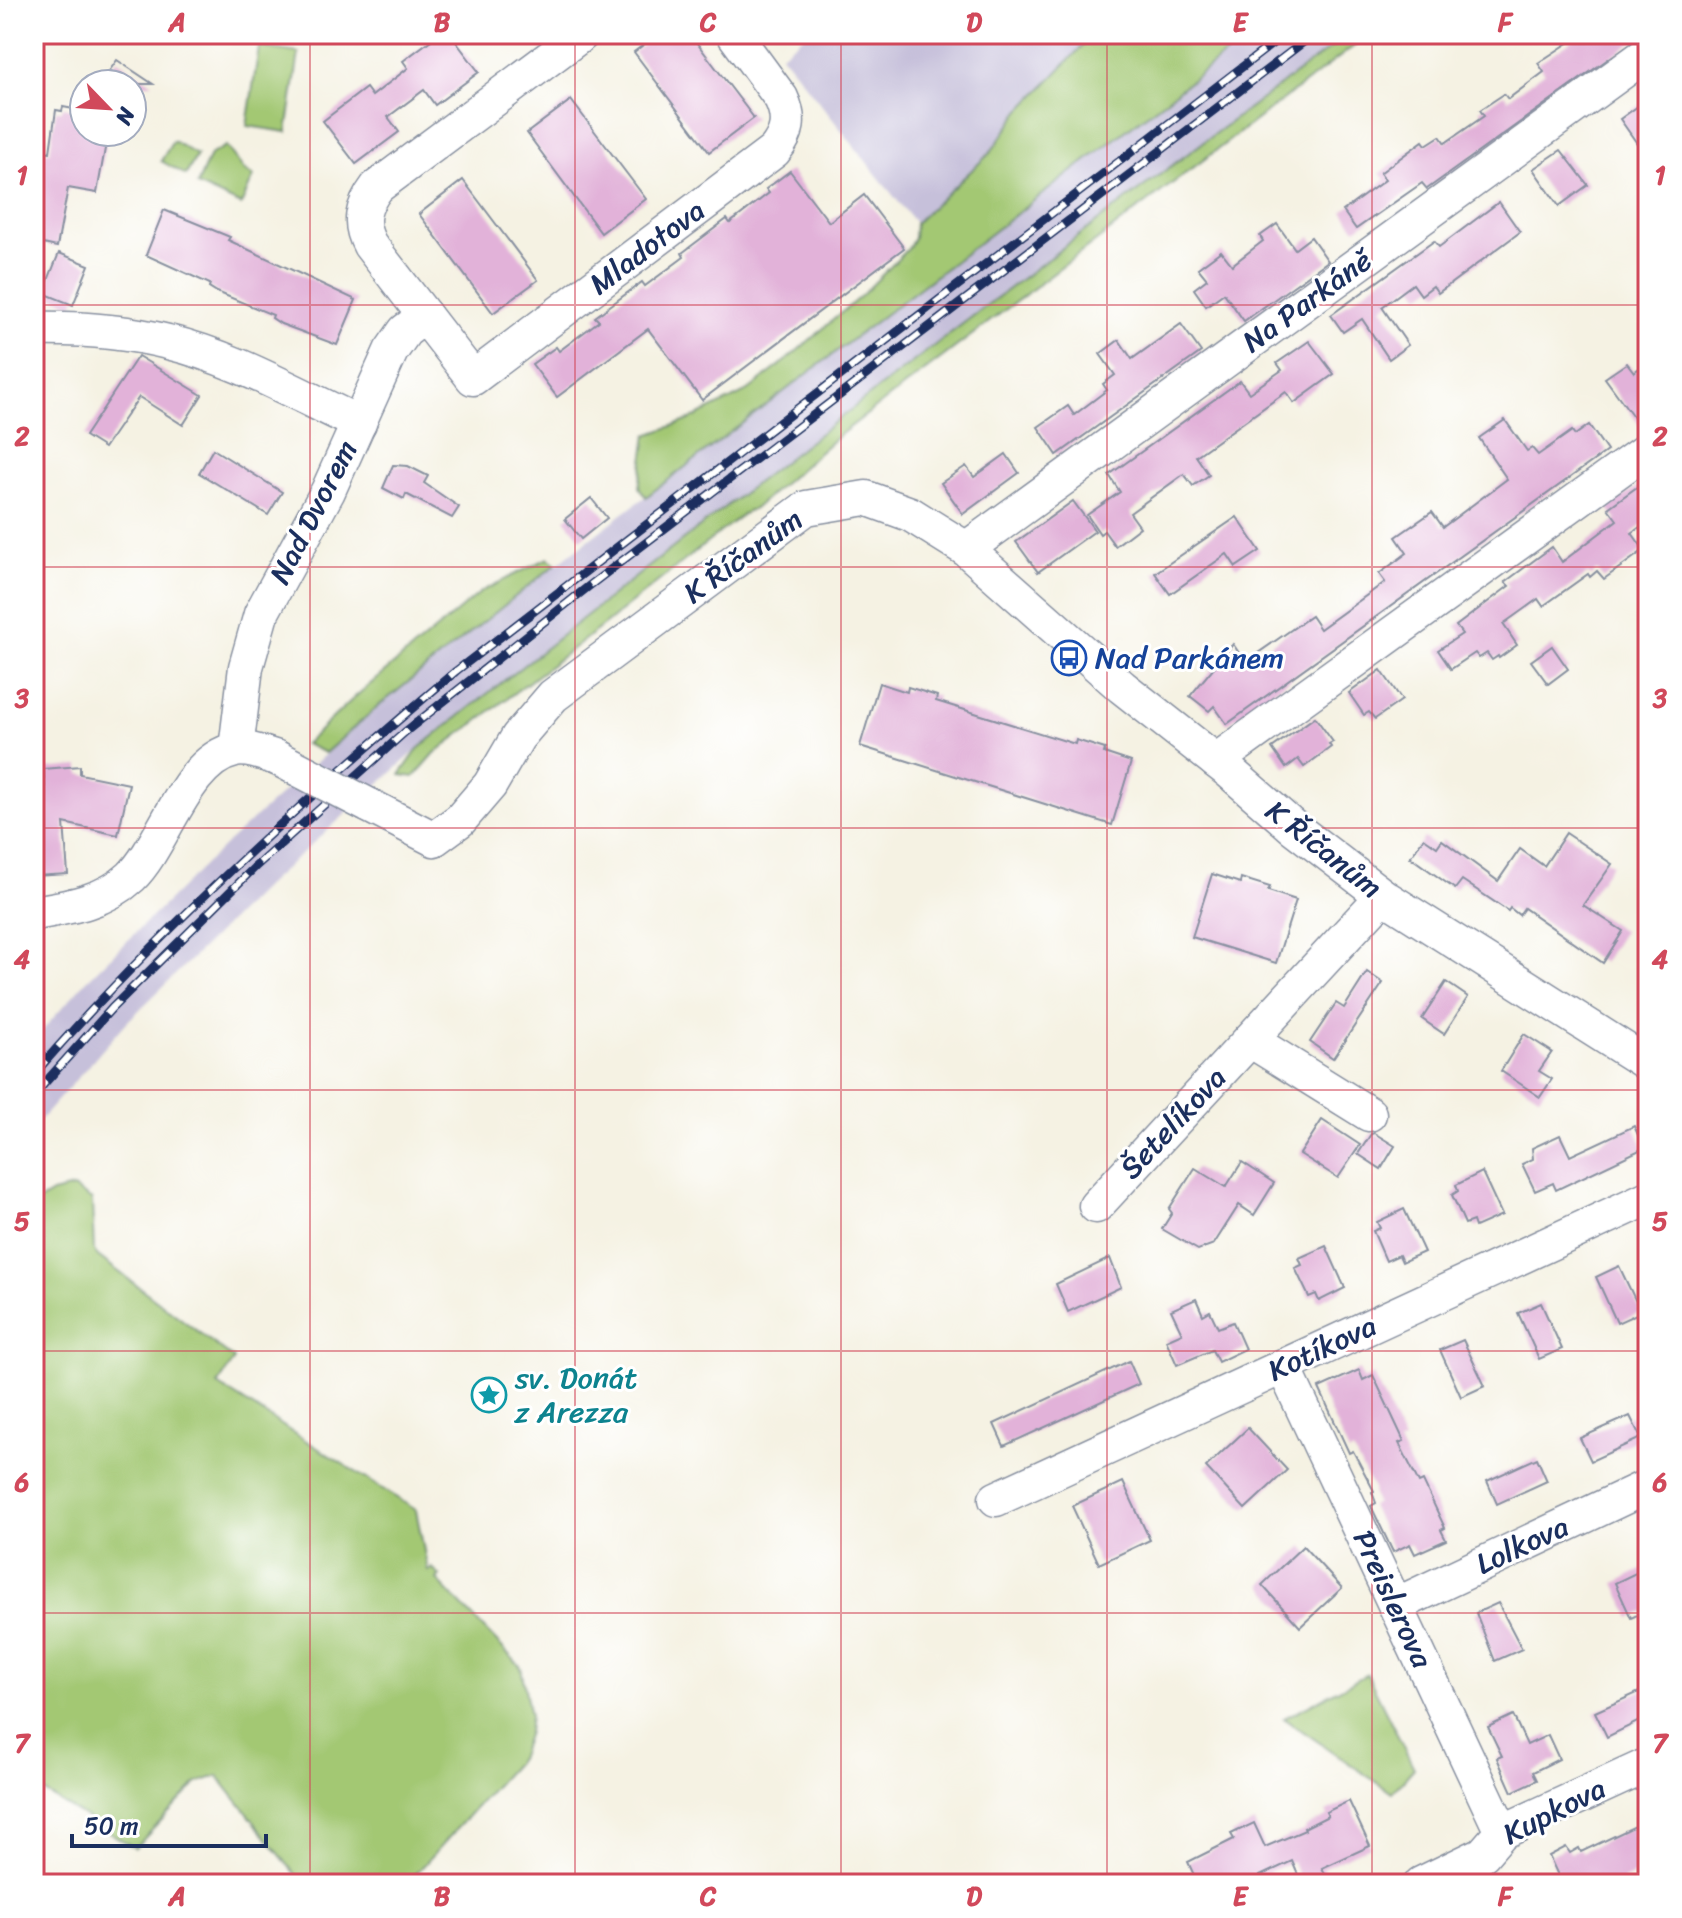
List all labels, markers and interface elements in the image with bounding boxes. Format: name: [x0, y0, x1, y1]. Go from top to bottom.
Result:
text: A: [167, 0, 186, 45]
text: B: [434, 0, 451, 45]
text: C: [699, 0, 717, 45]
text: D: [966, 0, 982, 45]
text: E: [1233, 0, 1250, 45]
text: F: [1497, 0, 1514, 45]
north arrow: [68, 68, 148, 148]
text: N: [104, 100, 147, 132]
text: 1: [16, 152, 28, 198]
text: 1: [1654, 152, 1666, 198]
street label: Mladotova: [577, 185, 717, 309]
street label: Na Parkáně: [1230, 233, 1386, 367]
text: 2: [13, 413, 30, 459]
text: 2: [1651, 413, 1668, 459]
street label: Nad Dvorem: [253, 430, 373, 594]
street label: K Říčanům: [671, 494, 815, 618]
place label: Nad Parkánem: [1095, 631, 1284, 685]
bus stop icon: Nad Parkánem: [1050, 639, 1088, 677]
text: 3: [14, 675, 30, 721]
text: 3: [1652, 675, 1668, 721]
street label: K Říčanům: [1253, 785, 1395, 913]
text: 4: [14, 936, 30, 982]
text: 4: [1652, 936, 1668, 982]
street label: Šetelíkova: [1106, 1054, 1240, 1192]
text: 5: [14, 1198, 30, 1244]
text: 5: [1652, 1198, 1668, 1244]
street label: Kotíkova: [1258, 1299, 1386, 1397]
place label: sv. Donát z Arezza: [513, 1351, 637, 1439]
place icon: sv. Donát z Arezza: [470, 1376, 508, 1414]
text: 6: [14, 1459, 30, 1505]
text: 6: [1652, 1459, 1668, 1505]
street label: Lolkova: [1466, 1500, 1578, 1590]
street label: Preislerova: [1337, 1521, 1449, 1678]
text: 7: [15, 1720, 32, 1766]
text: 7: [1653, 1720, 1670, 1766]
street label: Kupkova: [1493, 1762, 1615, 1860]
scale bar: [72, 1798, 266, 1848]
text: 50 m: [84, 1805, 139, 1847]
text: A: [167, 1873, 186, 1918]
text: B: [434, 1873, 451, 1918]
text: C: [699, 1873, 717, 1918]
text: D: [966, 1873, 982, 1918]
text: E: [1233, 1873, 1250, 1918]
text: F: [1497, 1873, 1514, 1918]

